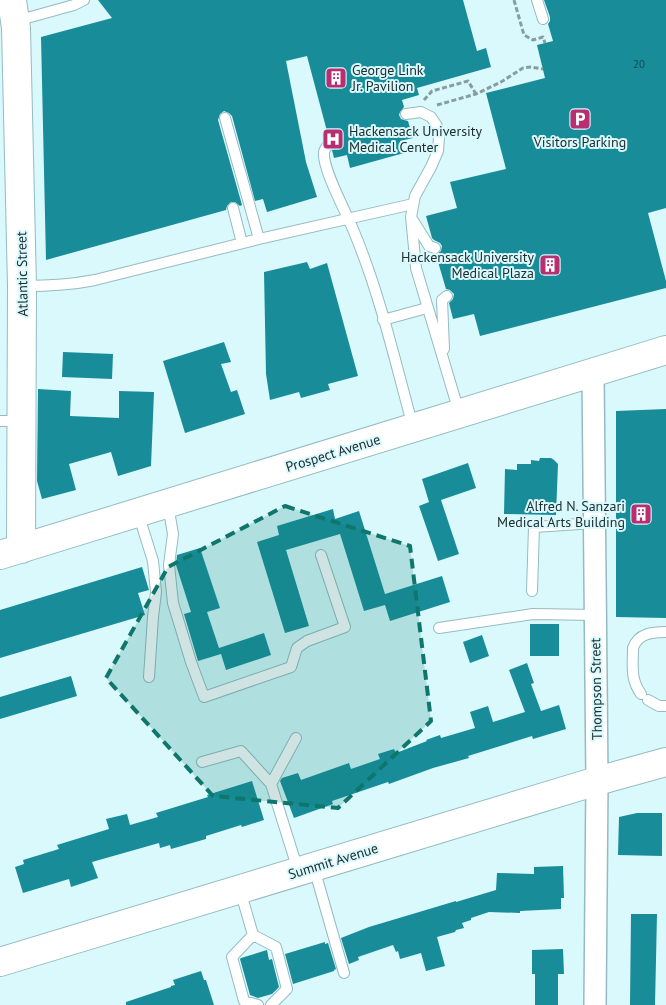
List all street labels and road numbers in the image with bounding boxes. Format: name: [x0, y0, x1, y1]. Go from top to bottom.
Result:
street label: Atlantic Street: [12, 231, 32, 317]
street label: Prospect Avenue: [283, 430, 383, 476]
street label: Thompson Street: [586, 637, 606, 740]
street label: Summit Avenue: [286, 839, 380, 883]

